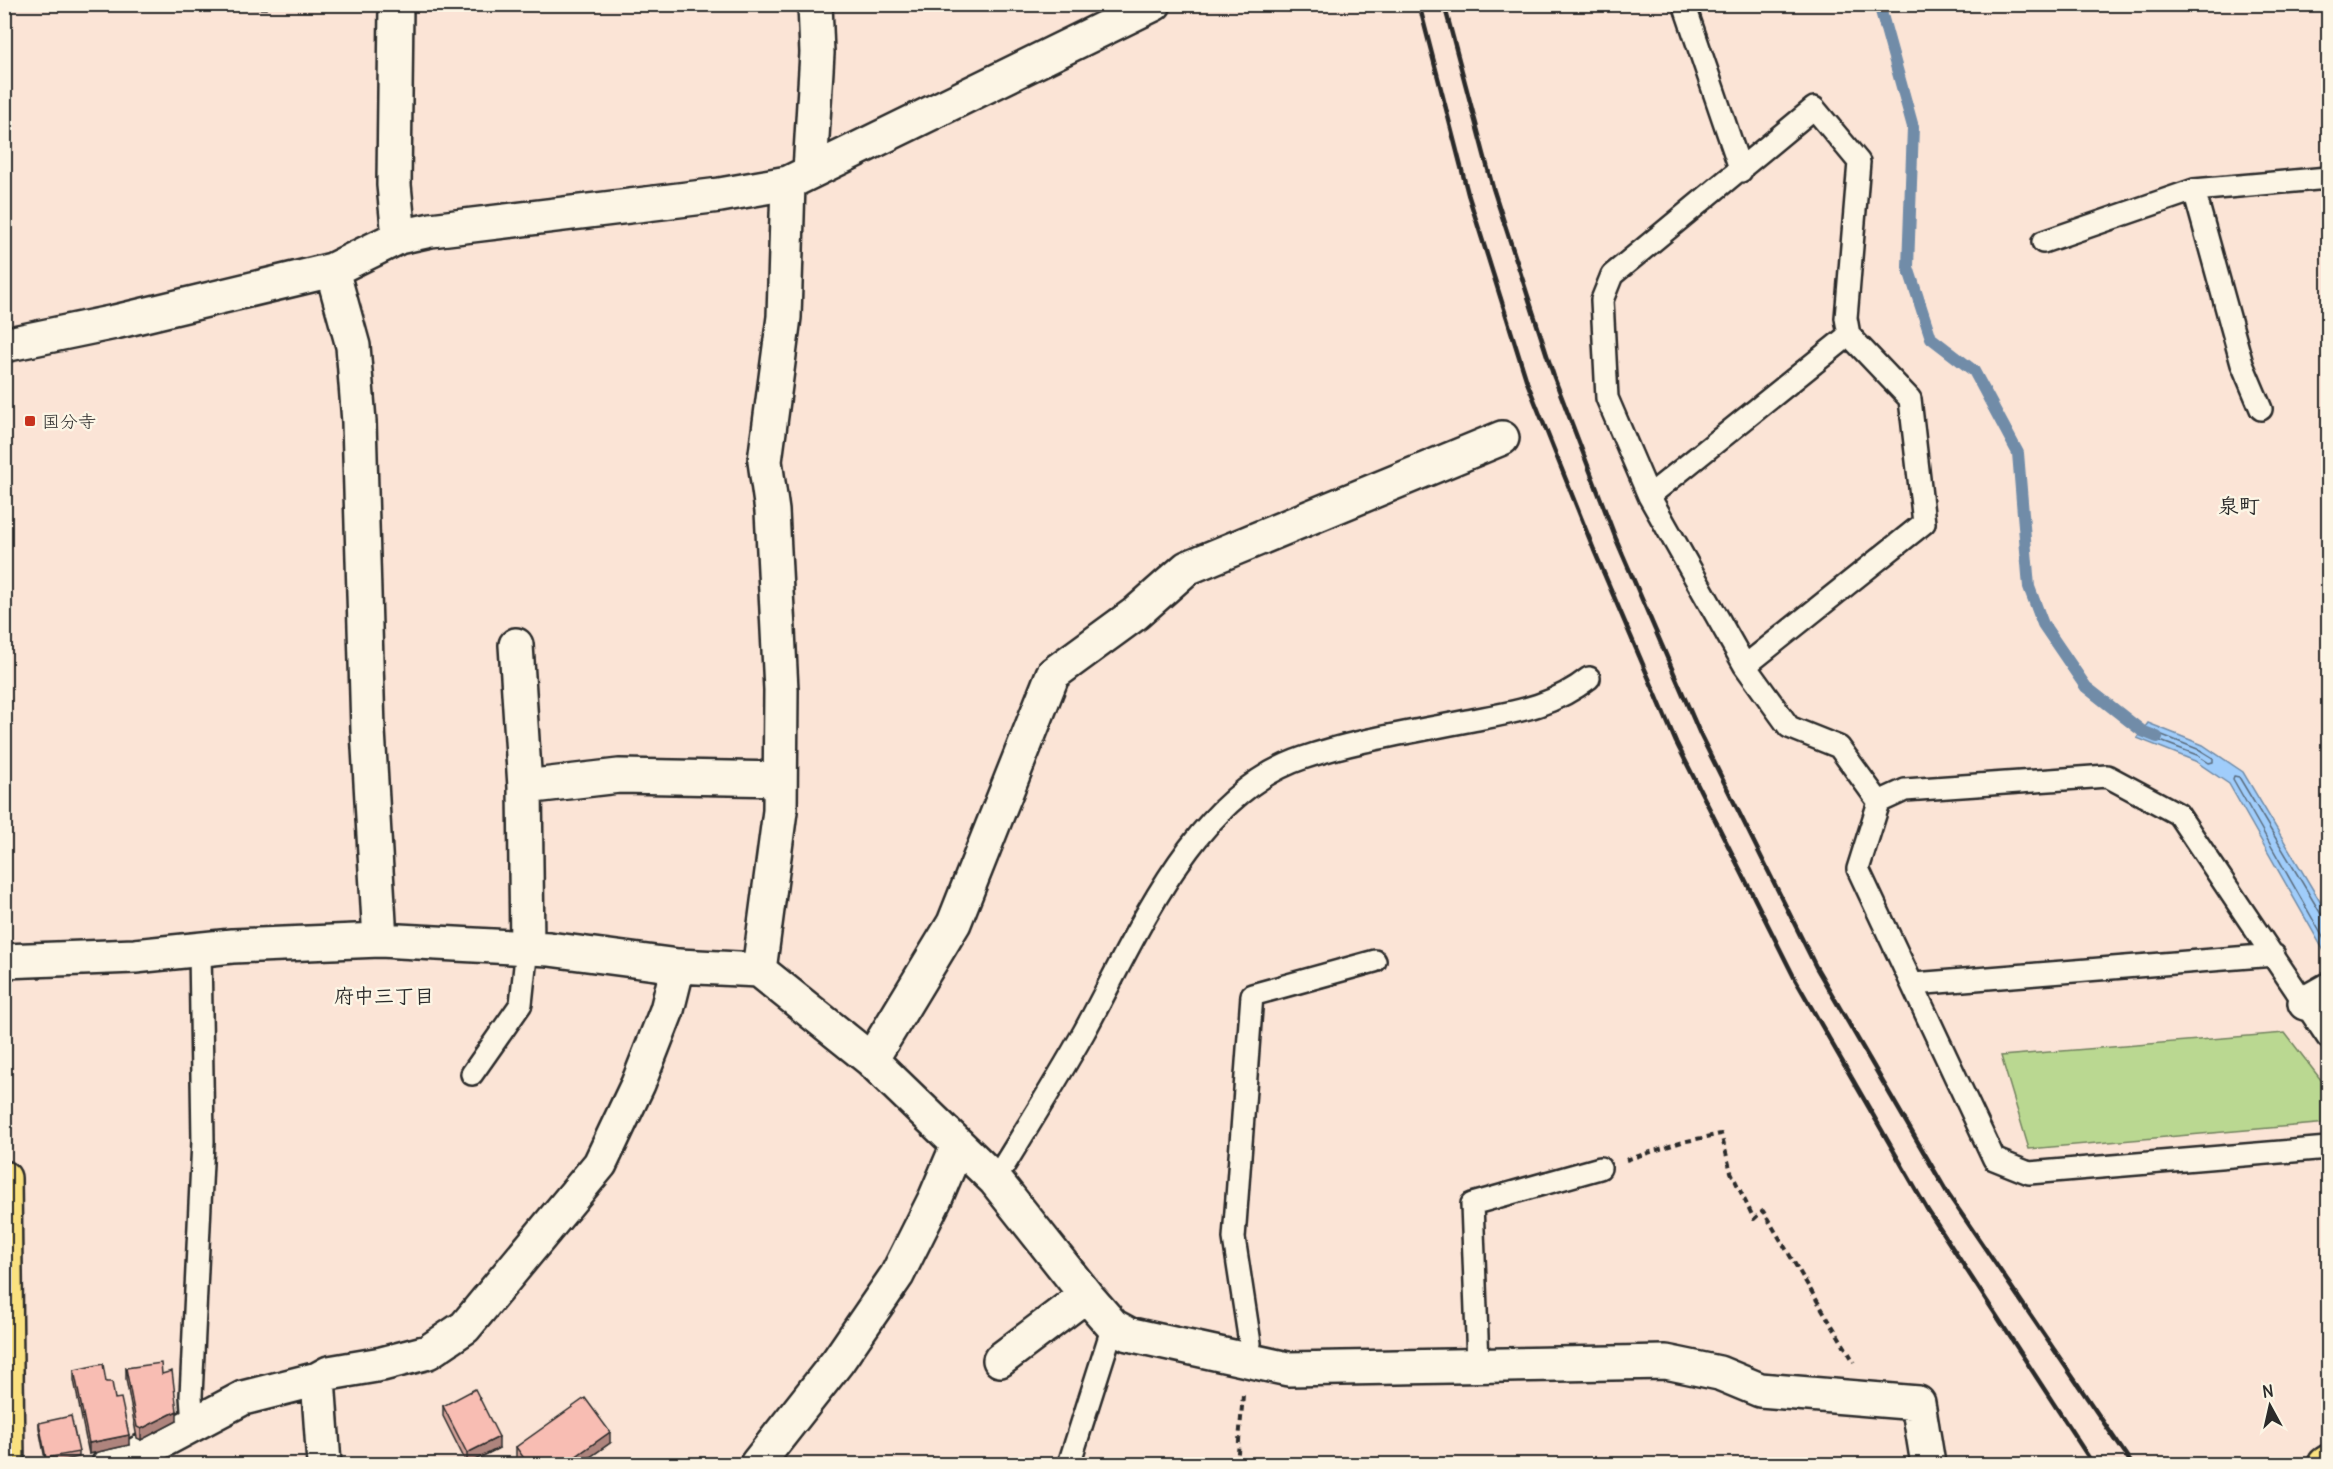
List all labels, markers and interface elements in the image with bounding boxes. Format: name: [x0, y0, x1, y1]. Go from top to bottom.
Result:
place label: 国分寺: [42, 410, 96, 433]
marker: 国分寺: [23, 414, 37, 428]
district label: 泉町: [2218, 492, 2260, 519]
district label: 府中三丁目: [334, 983, 434, 1008]
north arrow: [2240, 1376, 2300, 1436]
text: N: [2261, 1380, 2275, 1402]

